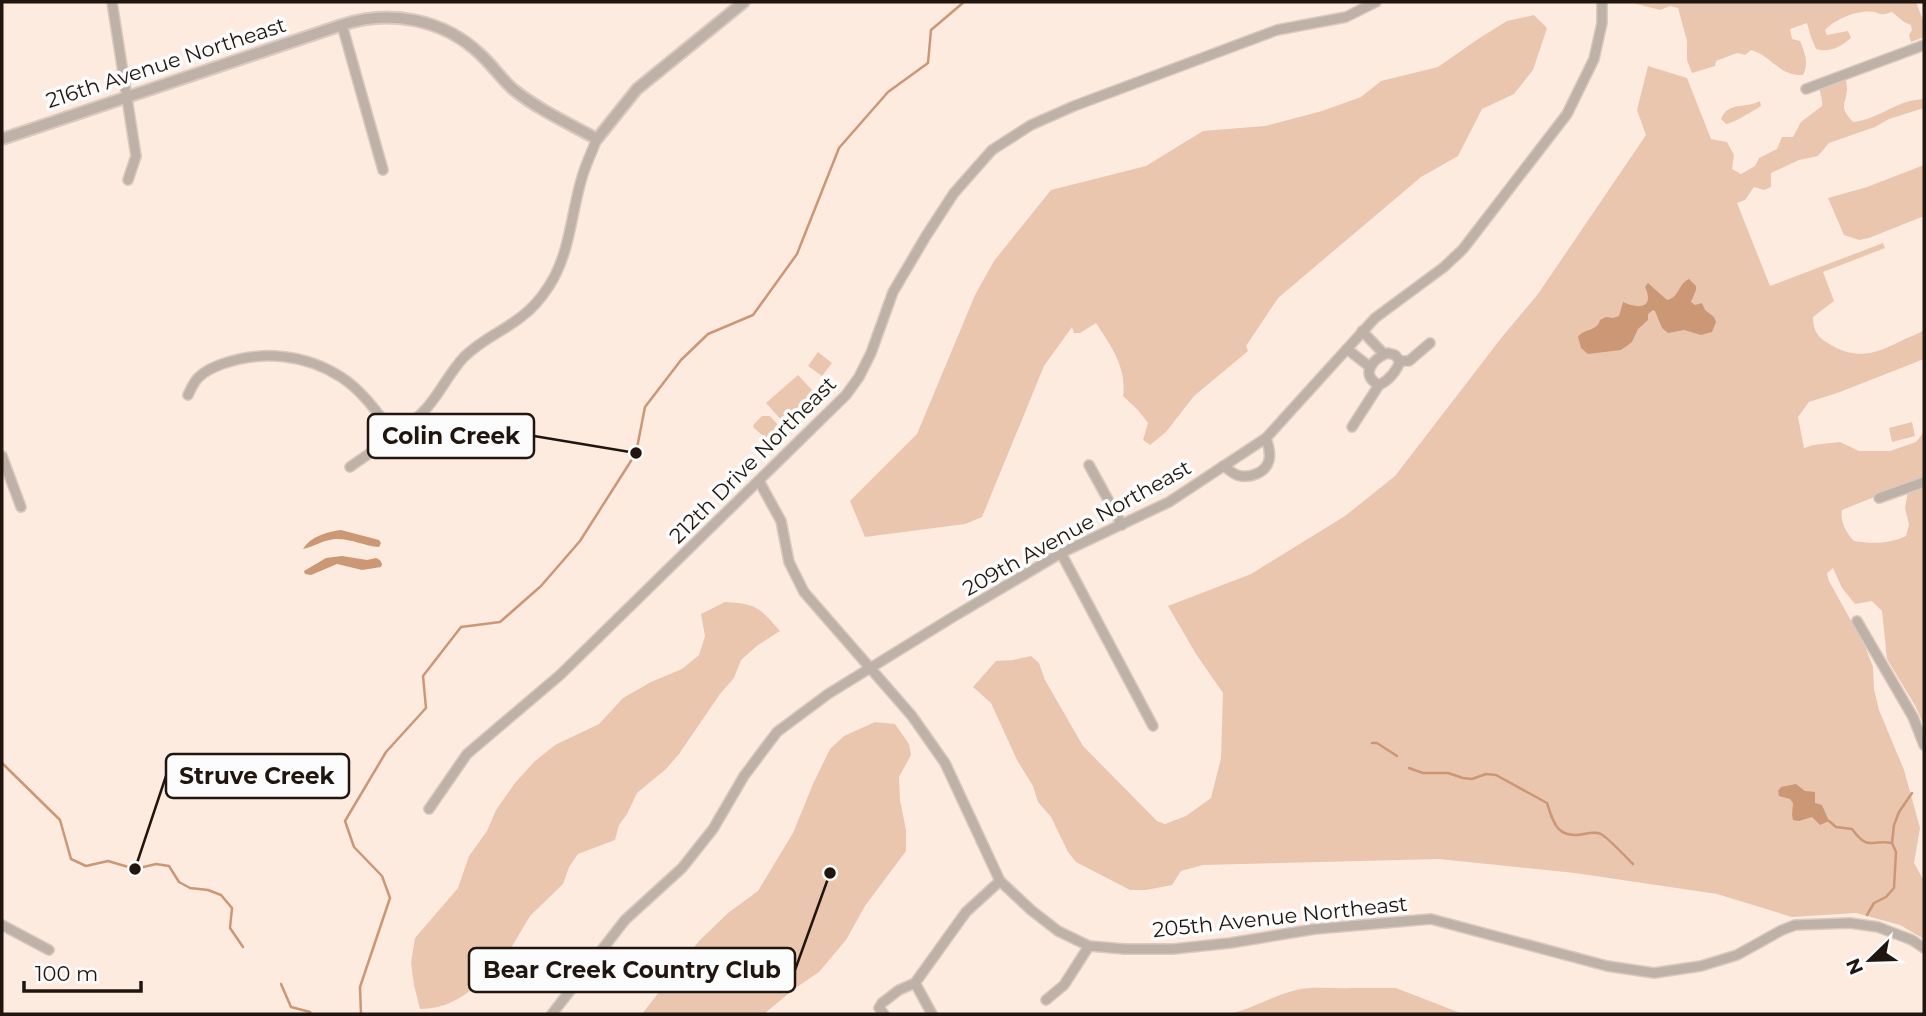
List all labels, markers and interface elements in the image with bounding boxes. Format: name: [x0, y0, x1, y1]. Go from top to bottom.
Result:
street label: 216th Avenue Northeast: [43, 12, 289, 113]
street label: 212th Drive Northeast: [664, 371, 841, 548]
callout: Colin Creek: [368, 414, 534, 458]
text: Colin Creek: [382, 422, 521, 450]
street label: 209th Avenue Northeast: [958, 454, 1195, 601]
callout: Struve Creek: [166, 754, 349, 798]
text: Struve Creek: [179, 762, 336, 790]
street label: 205th Avenue Northeast: [1151, 891, 1408, 942]
north arrow: [1835, 925, 1905, 995]
callout: Bear Creek Country Club: [469, 948, 795, 992]
scale bar: [24, 950, 142, 994]
text: N: [1841, 955, 1868, 978]
text: Bear Creek Country Club: [483, 956, 781, 984]
text: 100 m: [35, 961, 98, 986]

